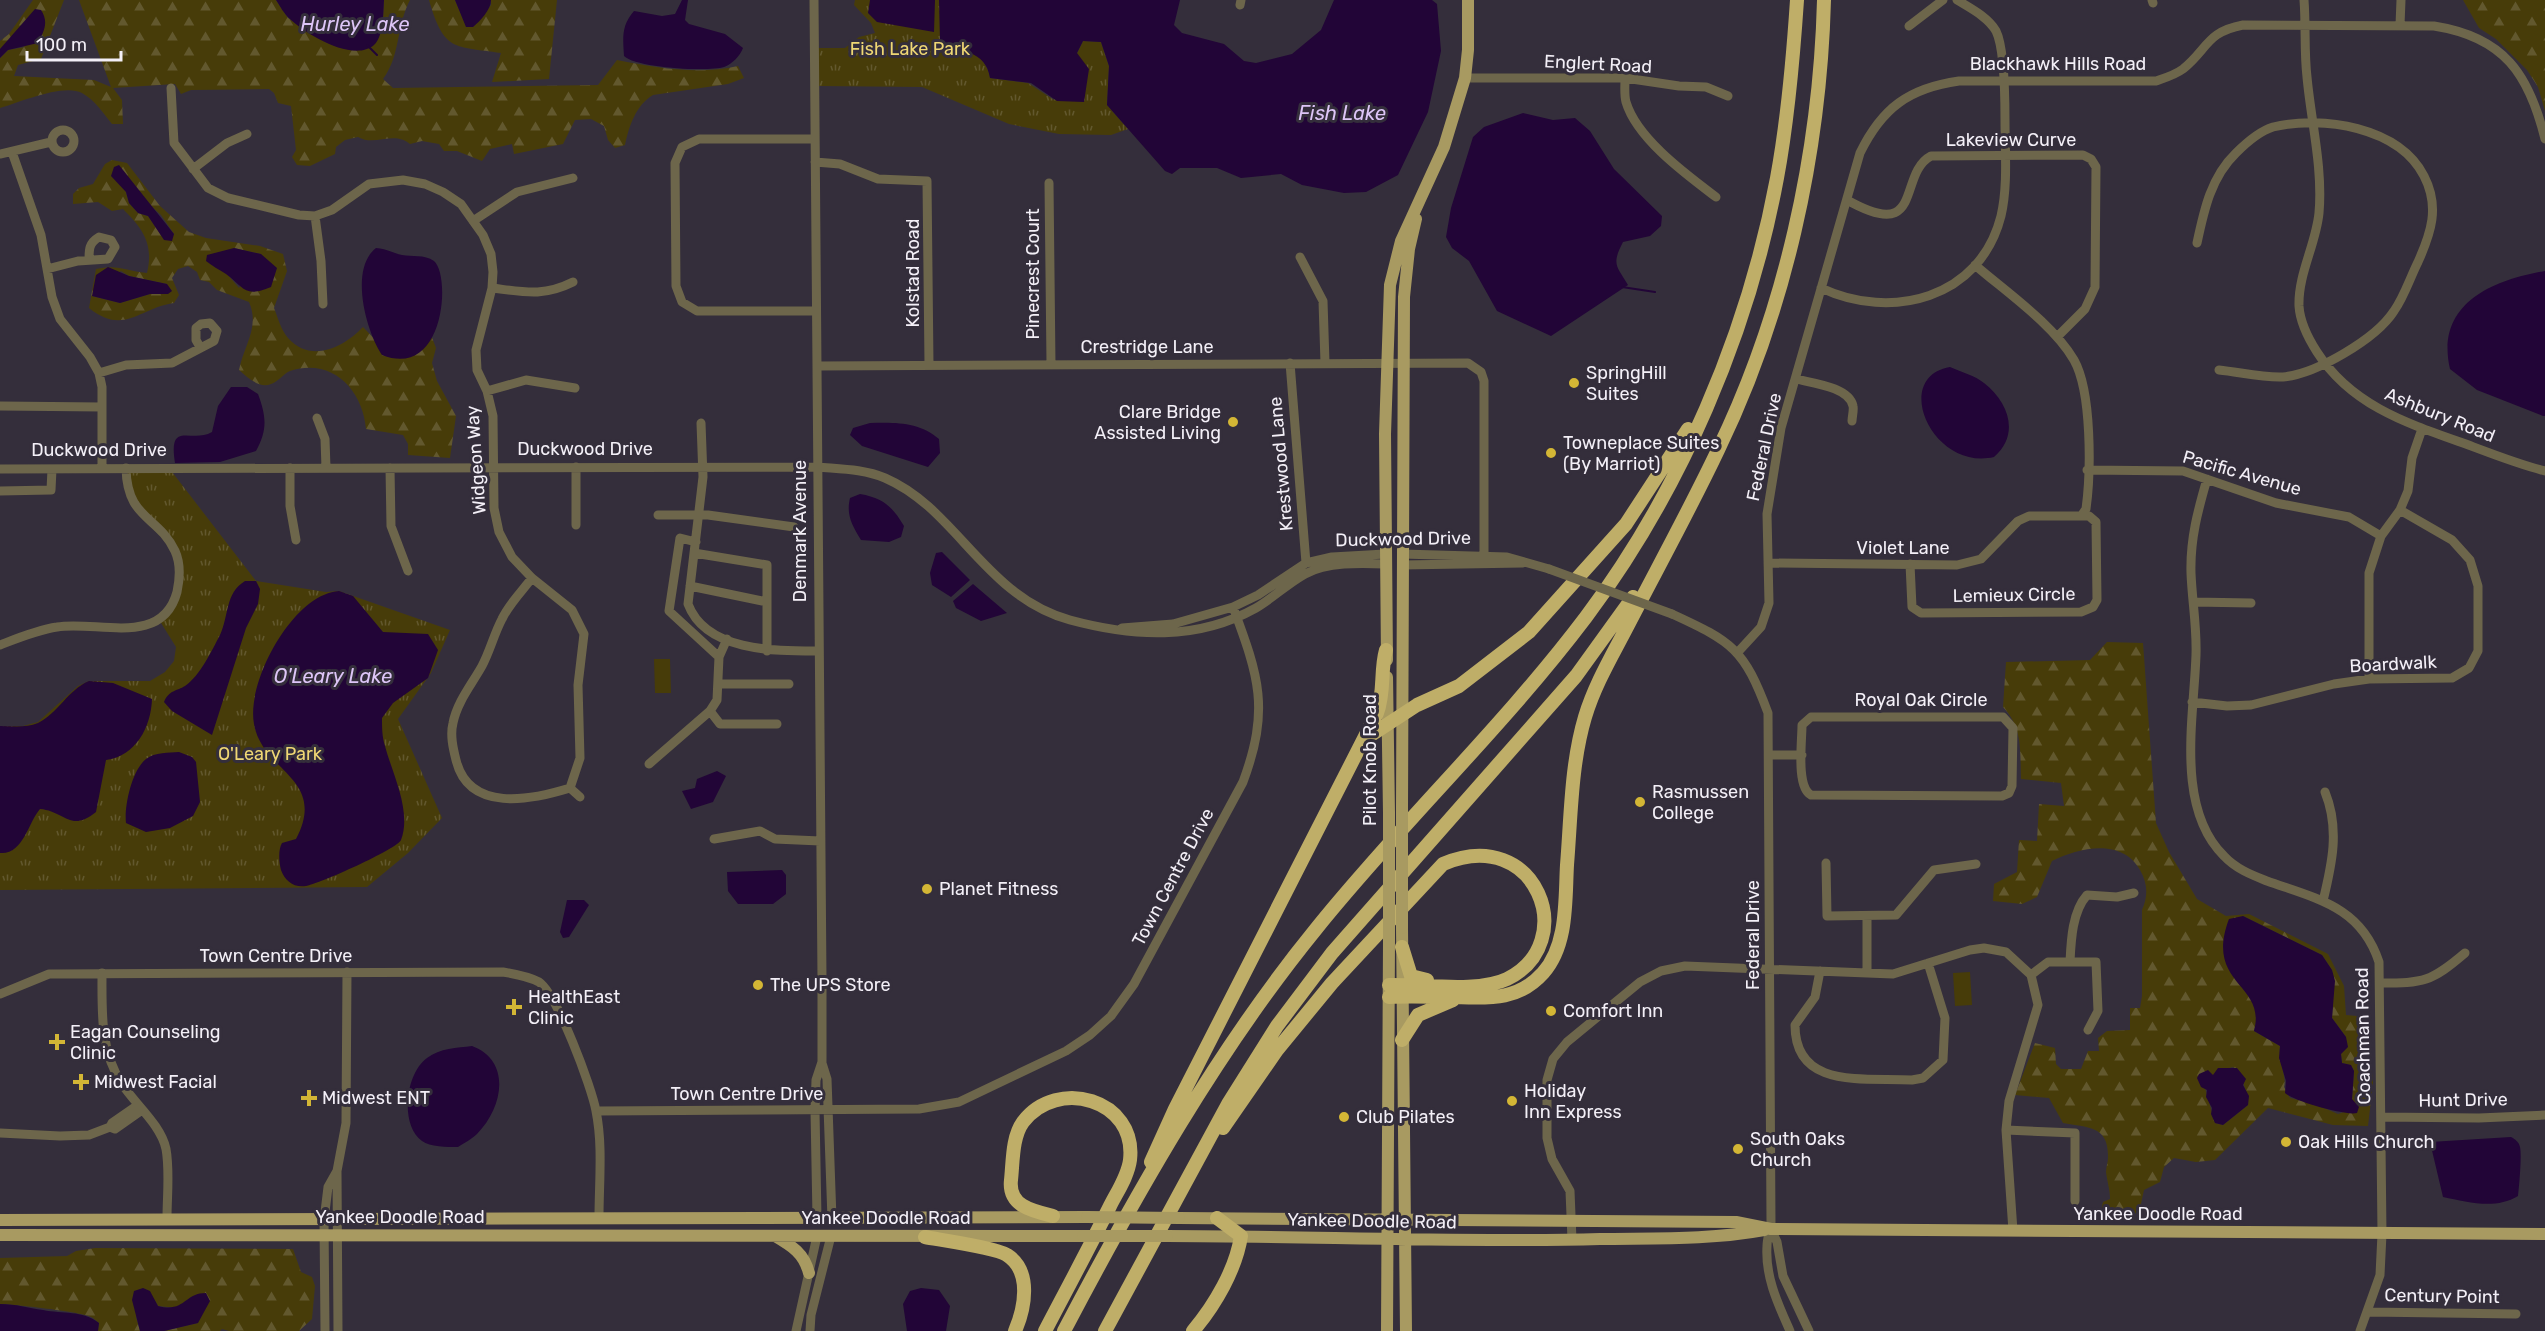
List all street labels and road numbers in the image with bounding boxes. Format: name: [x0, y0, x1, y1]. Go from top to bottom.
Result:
street label: Englert Road: [1544, 50, 1652, 78]
street label: Blackhawk Hills Road: [1970, 53, 2146, 75]
street label: Lakeview Curve: [1946, 129, 2076, 151]
street label: Pinecrest Court: [1022, 208, 1044, 340]
street label: Kolstad Road: [902, 219, 924, 327]
street label: Crestridge Lane: [1080, 336, 1214, 358]
street label: Ashbury Road: [2382, 383, 2498, 447]
street label: Federal Drive: [1742, 391, 1786, 503]
street label: Krestwood Lane: [1264, 396, 1298, 532]
street label: Widgeon Way: [461, 405, 491, 515]
street label: Duckwood Drive: [517, 438, 653, 460]
street label: Duckwood Drive: [31, 439, 167, 461]
street label: Pacific Avenue: [2180, 446, 2304, 500]
street label: Denmark Avenue: [789, 460, 811, 602]
street label: Duckwood Drive: [1335, 527, 1471, 551]
street label: Violet Lane: [1856, 537, 1950, 559]
street label: Lemieux Circle: [1952, 583, 2076, 607]
street label: Boardwalk: [2349, 651, 2438, 677]
street label: Royal Oak Circle: [1855, 689, 1988, 711]
street label: Pilot Knob Road: [1359, 694, 1381, 826]
street label: Town Centre Drive: [1127, 804, 1219, 950]
street label: Federal Drive: [1742, 880, 1764, 990]
street label: Town Centre Drive: [200, 945, 352, 967]
street label: Coachman Road: [2351, 967, 2375, 1105]
street label: Town Centre Drive: [671, 1083, 823, 1105]
street label: Hunt Drive: [2418, 1088, 2508, 1112]
street label: Yankee Doodle Road: [2073, 1203, 2243, 1225]
street label: Yankee Doodle Road: [315, 1206, 485, 1228]
street label: Yankee Doodle Road: [801, 1207, 971, 1229]
street label: Yankee Doodle Road: [1287, 1209, 1457, 1233]
street label: Century Point: [2384, 1284, 2500, 1308]

